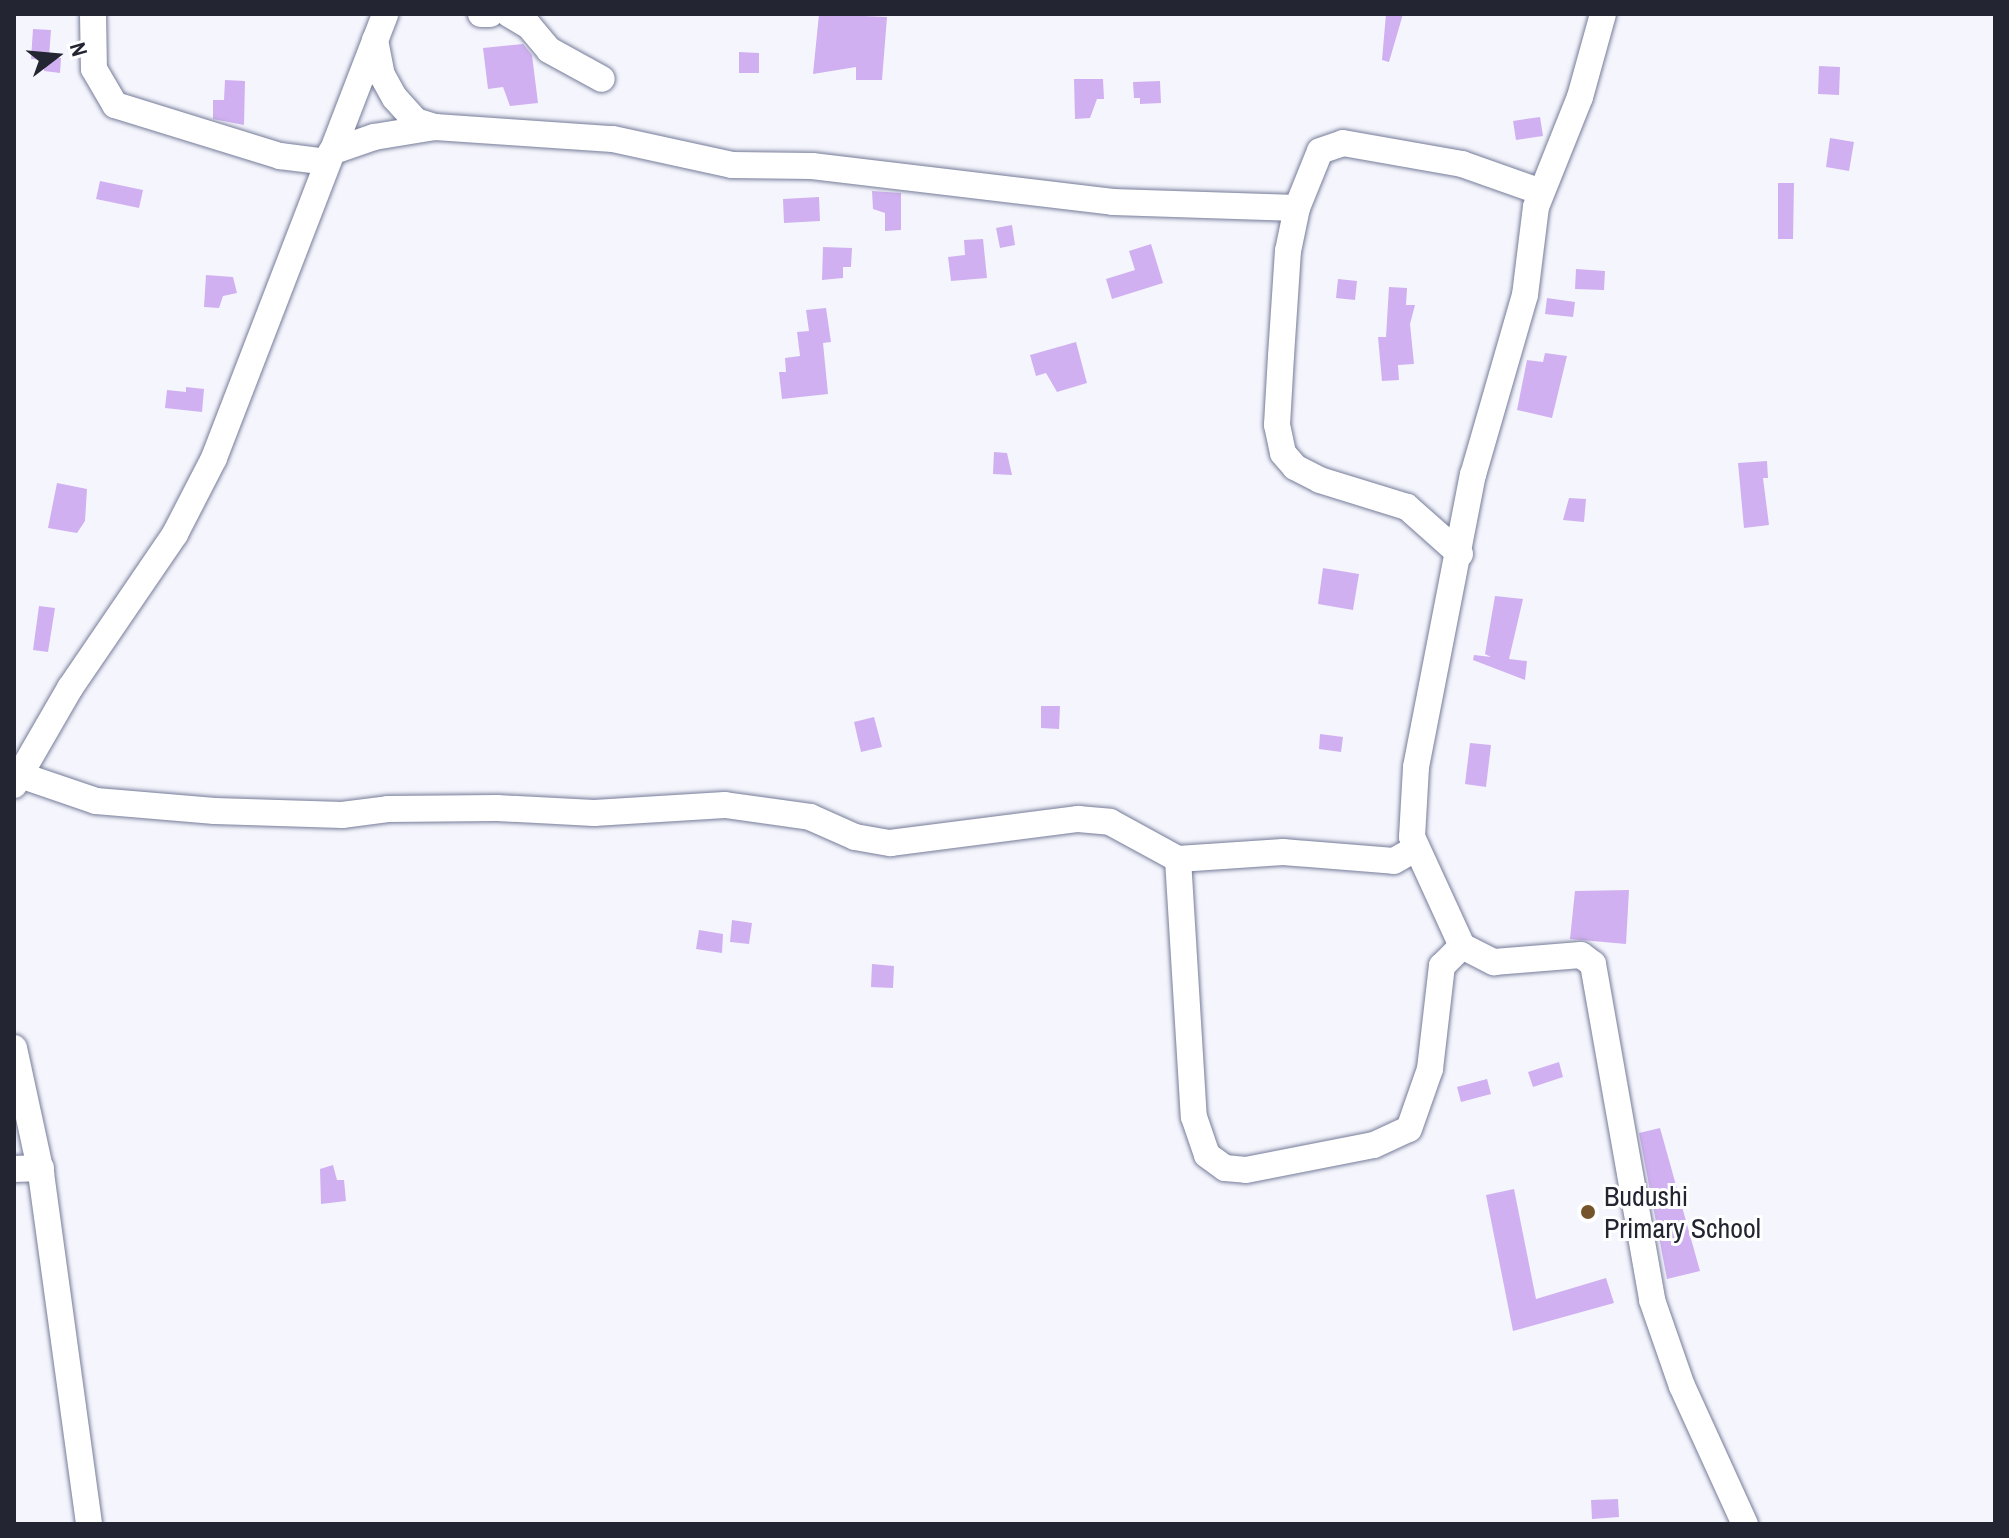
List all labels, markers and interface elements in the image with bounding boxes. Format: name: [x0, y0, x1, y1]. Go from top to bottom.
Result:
north arrow: [16, 16, 96, 96]
text: N: [63, 39, 95, 60]
place label: Budushi Primary School: [1604, 1179, 1761, 1245]
marker: Budushi Primary School: [1579, 1203, 1597, 1221]

